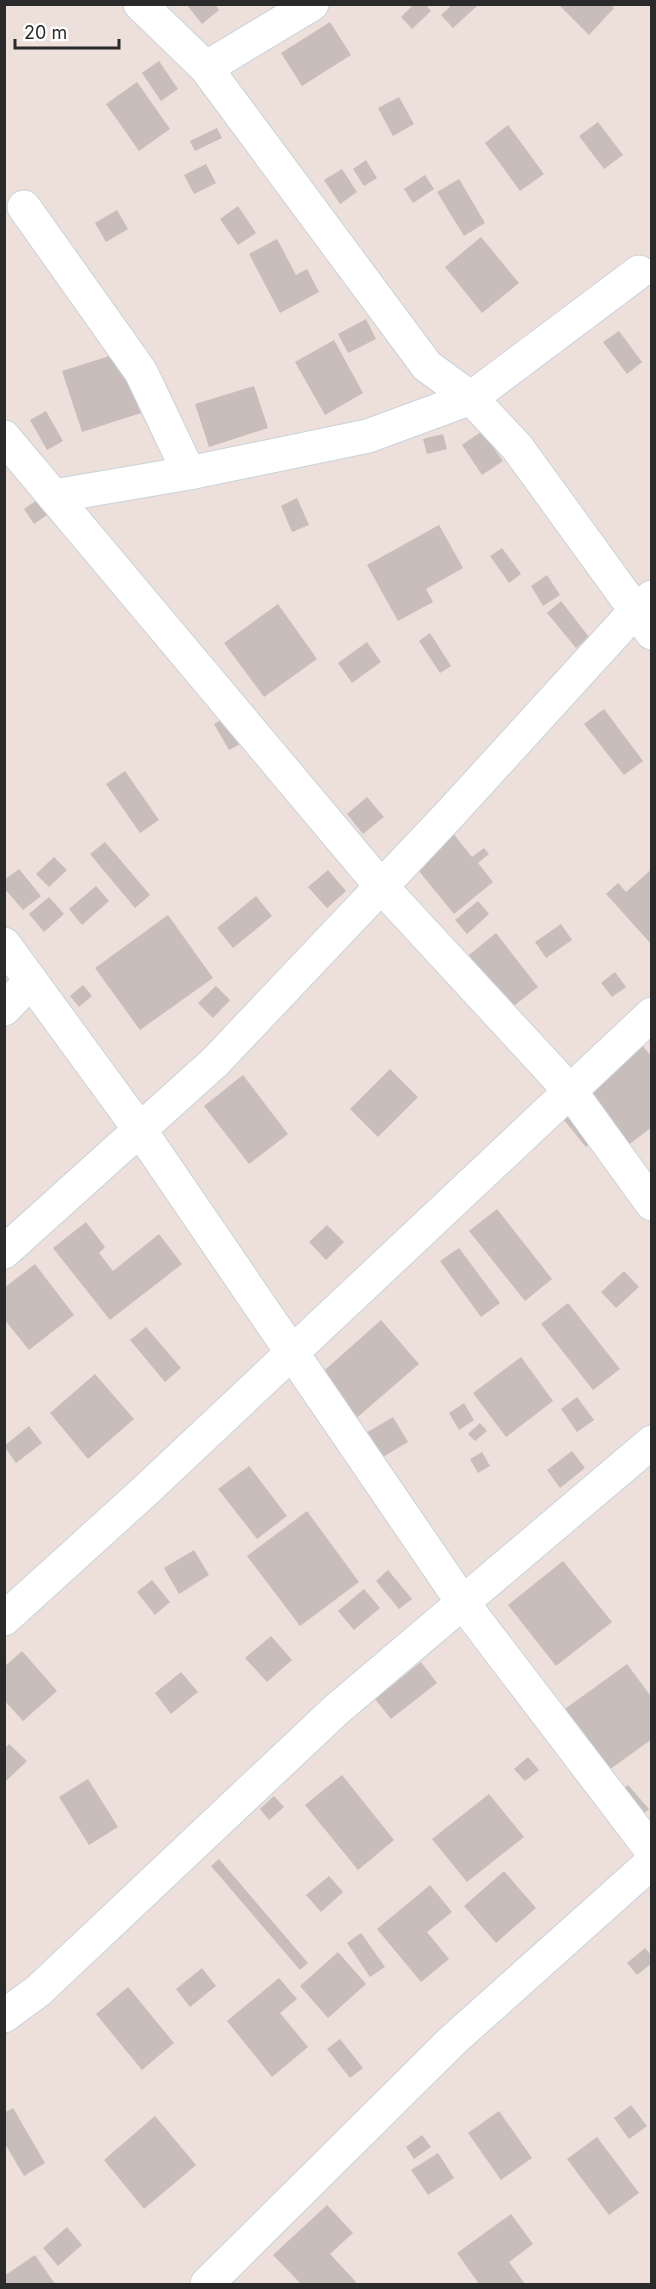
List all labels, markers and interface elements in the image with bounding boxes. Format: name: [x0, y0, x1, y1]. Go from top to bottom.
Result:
scale bar: [15, 12, 118, 50]
text: 20 m: [24, 22, 67, 43]

